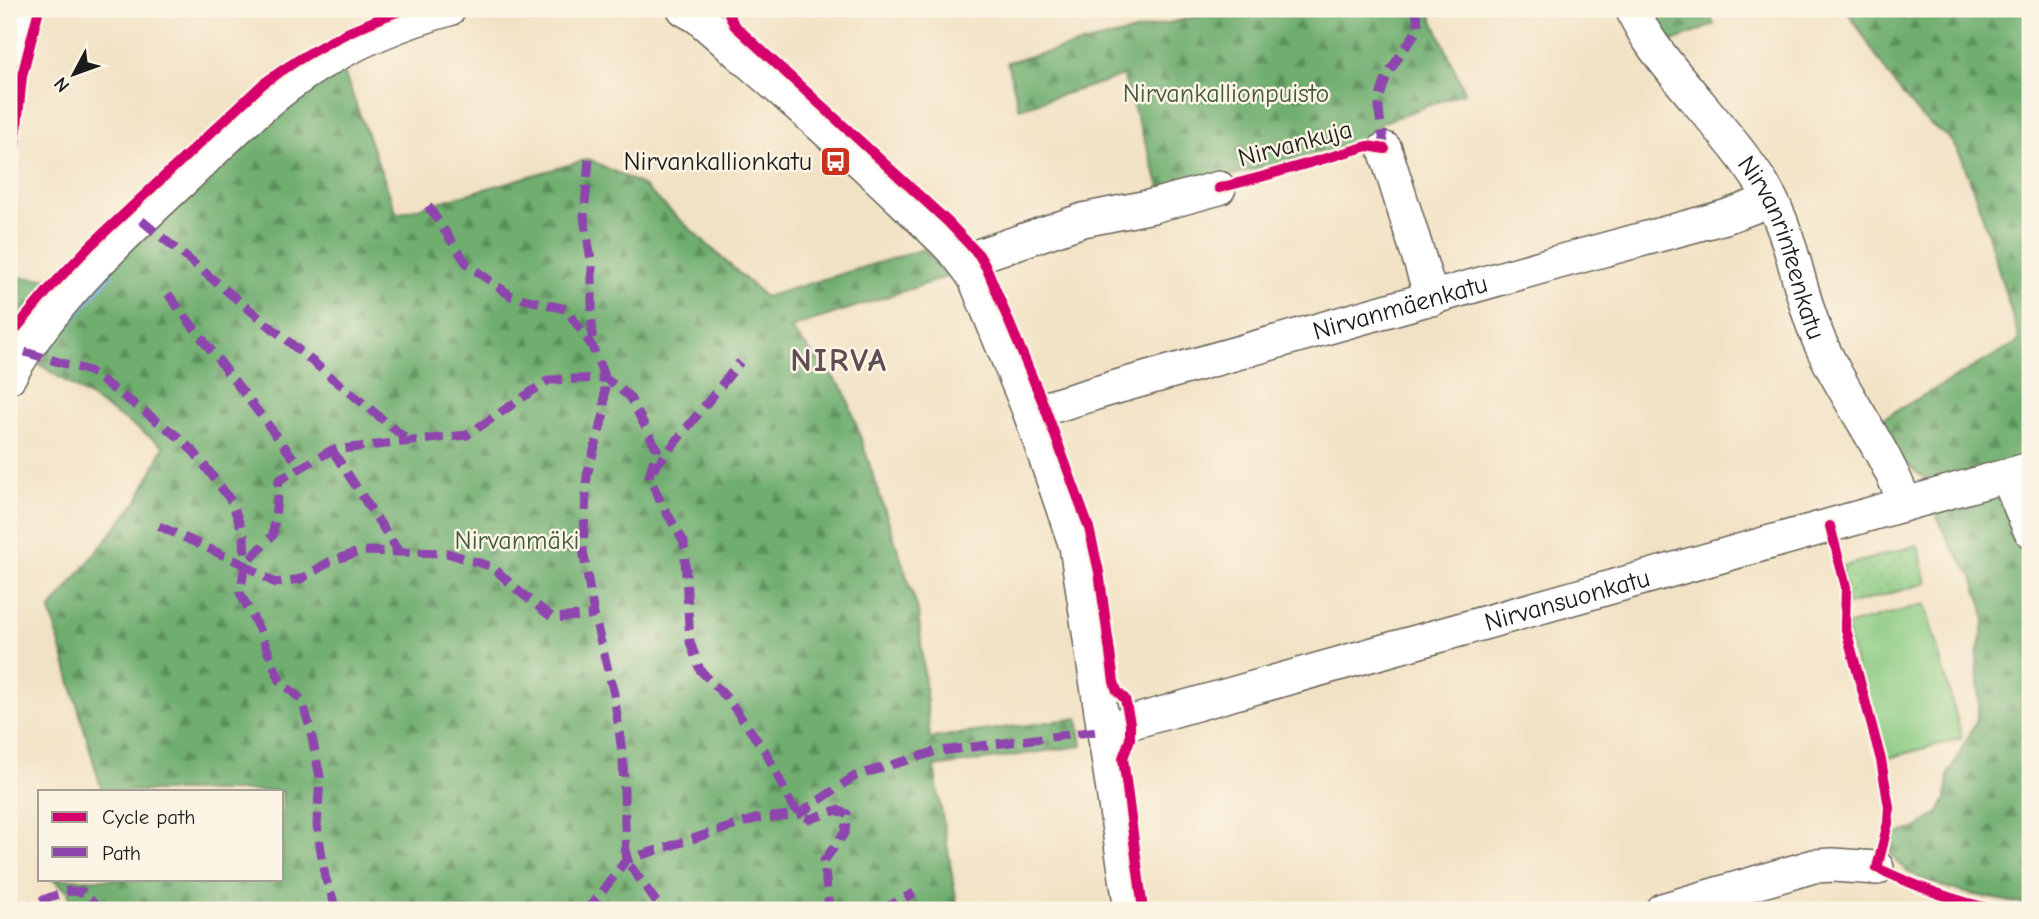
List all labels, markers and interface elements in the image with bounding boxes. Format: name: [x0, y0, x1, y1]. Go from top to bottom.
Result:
north arrow: [38, 38, 108, 108]
text: N: [50, 73, 74, 96]
park label: Nirvankallionpuisto: [1123, 79, 1329, 109]
street label: Nirvankuja: [1235, 114, 1356, 174]
bus stop icon: Nirvankallionkatu: [818, 144, 852, 178]
place label: Nirvankallionkatu: [623, 147, 812, 177]
street label: Nirvanrinteenkatu: [1731, 150, 1831, 344]
street label: Nirvanmäenkatu: [1310, 269, 1491, 347]
district label: NIRVA: [790, 341, 888, 379]
park label: Nirvanmäki: [455, 526, 579, 556]
street label: Nirvansuonkatu: [1481, 563, 1653, 638]
legend: [38, 790, 284, 880]
text: Cycle path: [102, 805, 195, 829]
text: Path: [102, 841, 141, 865]

